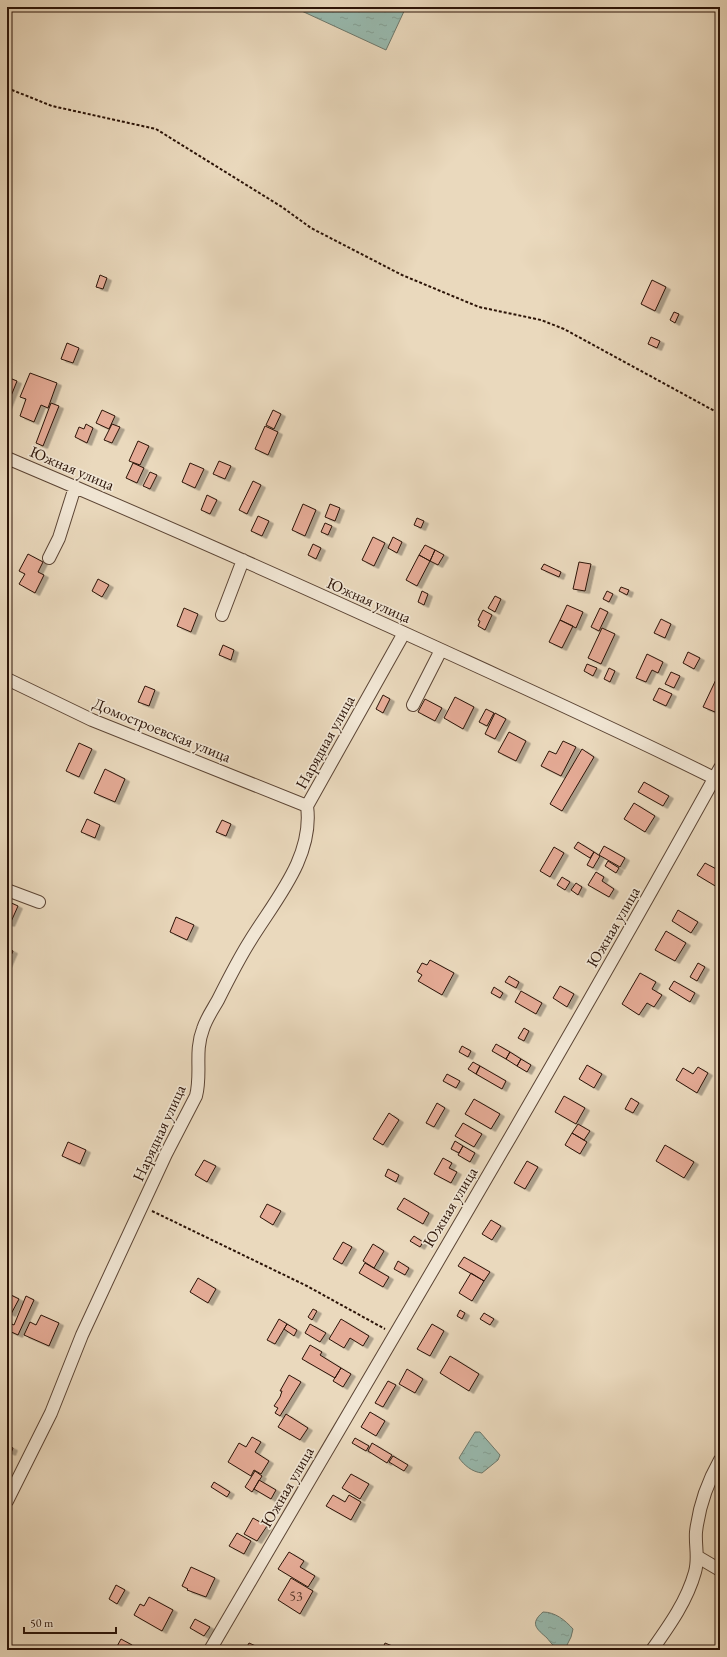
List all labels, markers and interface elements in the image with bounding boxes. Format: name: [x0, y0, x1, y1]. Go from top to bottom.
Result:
street label: Южная улица: [26, 441, 118, 496]
street label: Южная улица: [324, 572, 415, 628]
street label: Нарядная улица: [291, 691, 360, 793]
street label: Домостроевская улица: [90, 693, 235, 768]
street label: Южная улица: [581, 882, 645, 971]
street label: Нарядная улица: [127, 1081, 191, 1185]
street label: Южная улица: [418, 1162, 483, 1251]
street label: Южная улица: [255, 1442, 319, 1531]
house number: 53: [289, 1587, 303, 1605]
scale bar: [24, 1609, 116, 1635]
text: 50 m: [30, 1615, 54, 1631]

